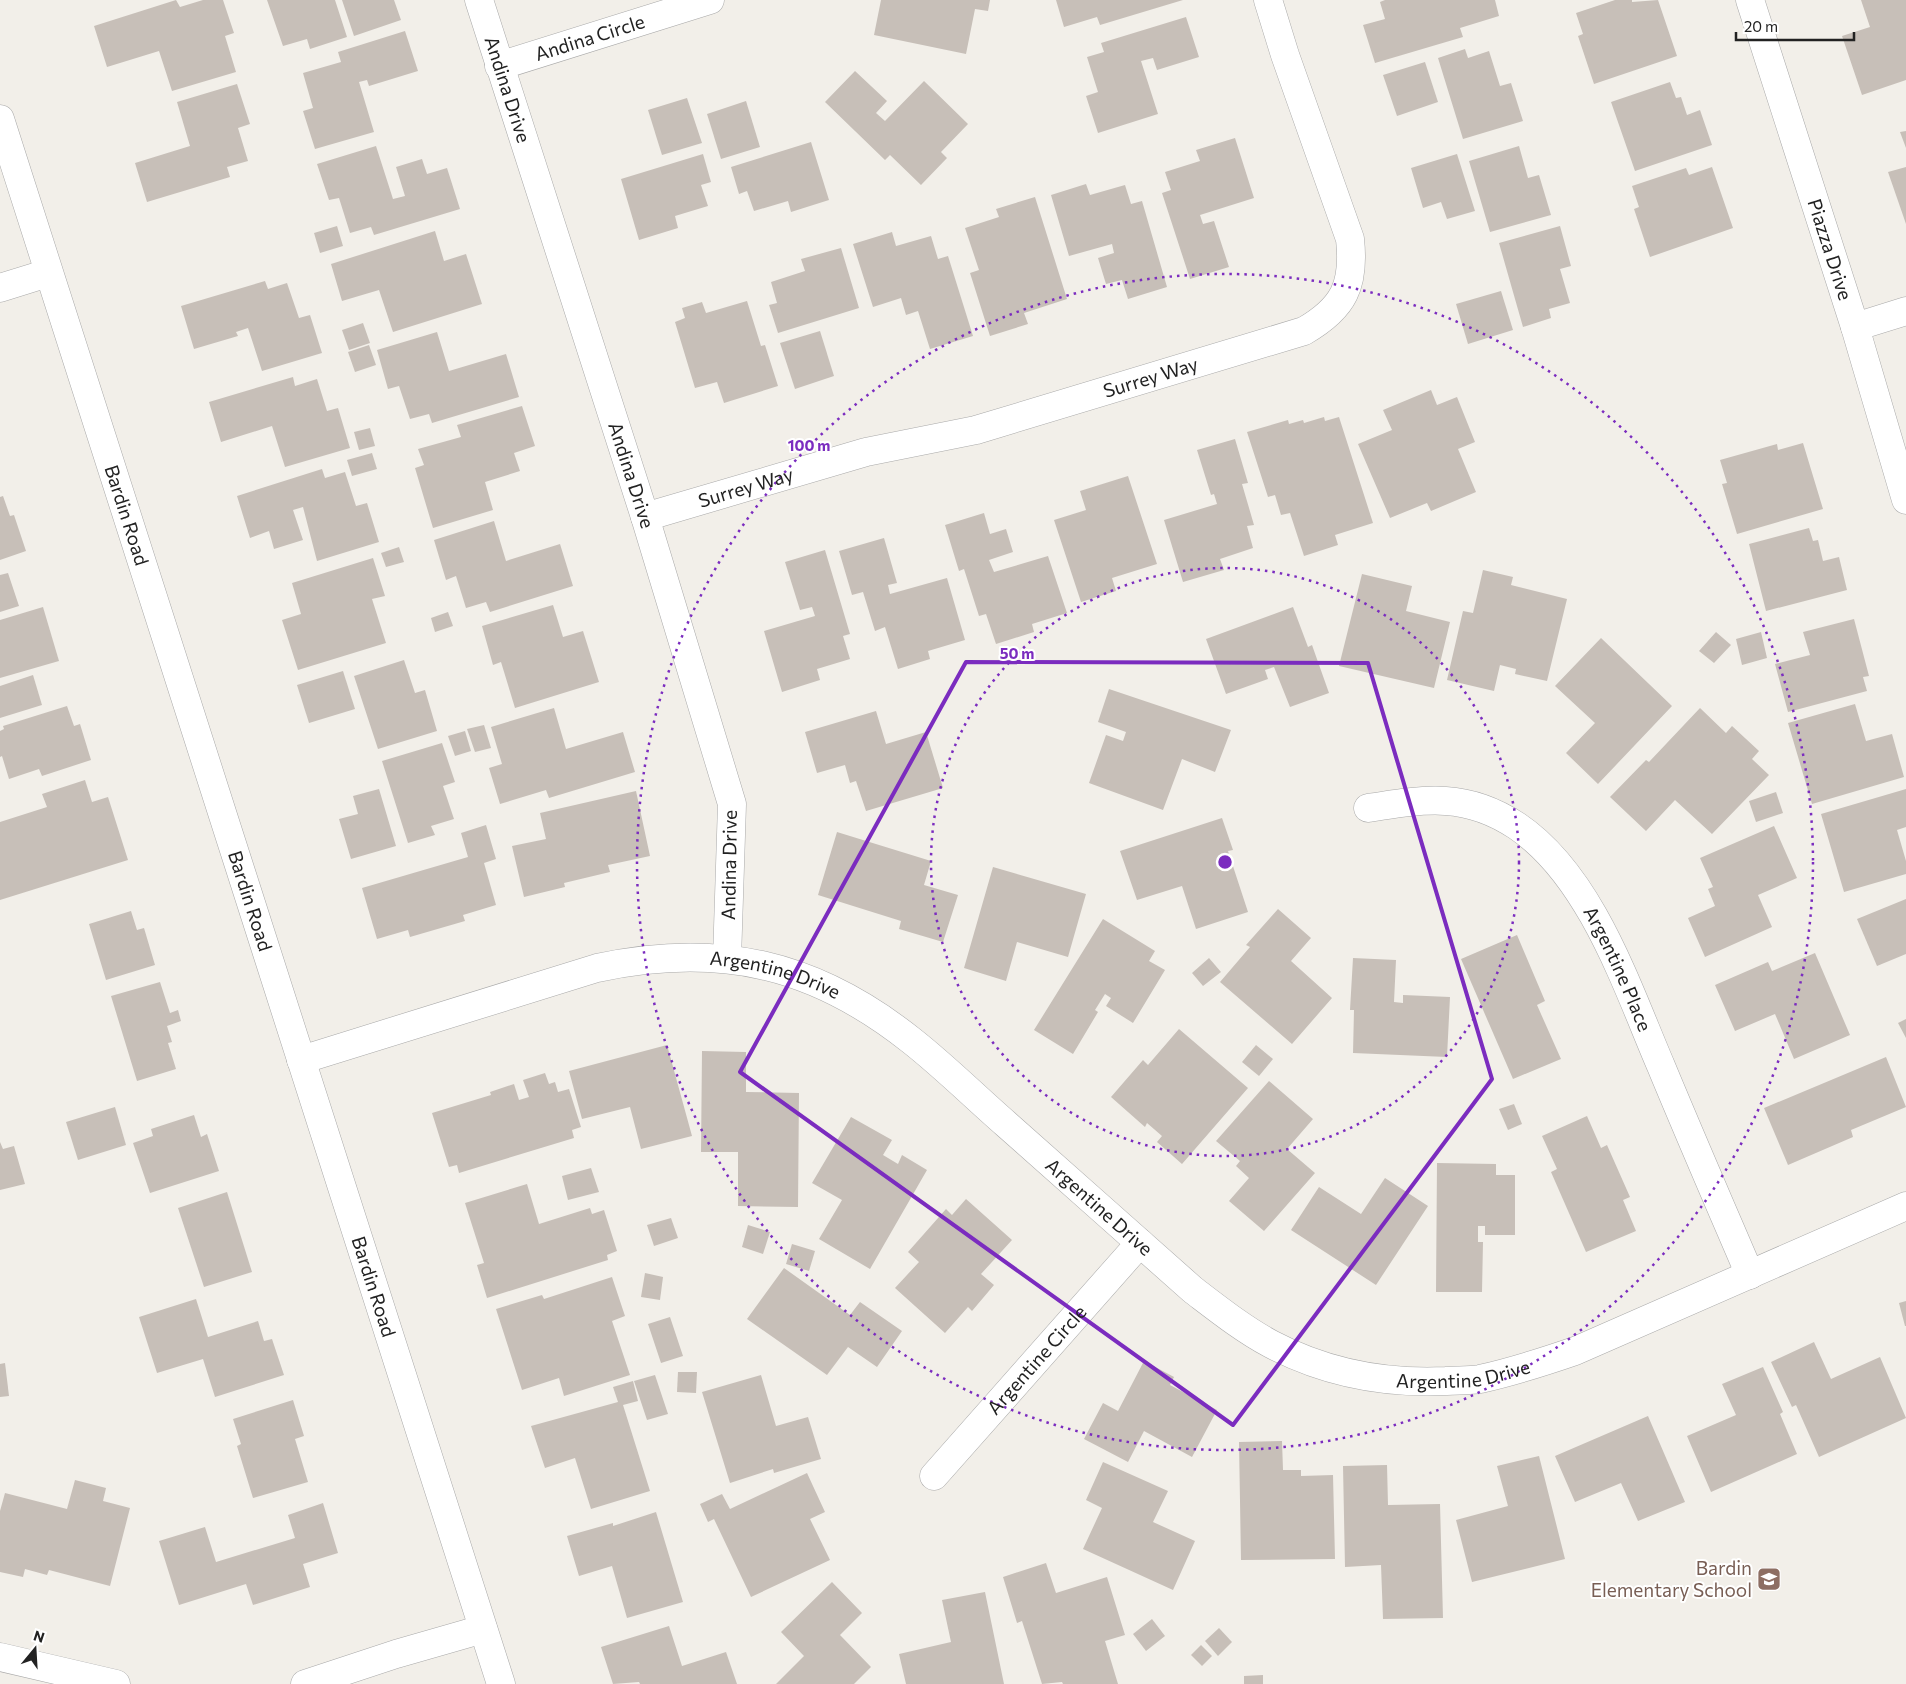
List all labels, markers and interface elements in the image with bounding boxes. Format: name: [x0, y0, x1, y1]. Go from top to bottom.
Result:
street label: Andina Circle: [532, 9, 647, 65]
scale bar: [1736, 10, 1854, 42]
text: 20 m: [1744, 17, 1778, 35]
street label: Andina Drive: [480, 33, 536, 145]
street label: Piazza Drive: [1804, 196, 1858, 303]
street label: Surrey Way: [1100, 352, 1201, 402]
street label: Andina Drive: [604, 419, 660, 531]
text: 100 m: [788, 436, 830, 454]
street label: Bardin Road: [100, 462, 154, 568]
street label: Surrey Way: [695, 462, 796, 512]
text: 50 m: [1000, 644, 1034, 662]
street label: Andina Drive: [716, 810, 741, 920]
street label: Bardin Road: [224, 848, 278, 954]
centre of rings: [1216, 853, 1234, 871]
street label: Argentine Place: [1579, 902, 1657, 1034]
street label: Argentine Drive: [709, 946, 844, 1003]
street label: Argentine Drive: [1041, 1153, 1158, 1260]
street label: Bardin Road: [347, 1233, 401, 1340]
street label: Argentine Circle: [982, 1300, 1091, 1419]
street label: Argentine Drive: [1396, 1354, 1532, 1393]
place label: Bardin Elementary School: [1591, 1556, 1752, 1601]
school or university icon: Bardin Elementary School: [1756, 1566, 1782, 1592]
north arrow: [10, 1624, 60, 1674]
text: N: [32, 1626, 47, 1646]

